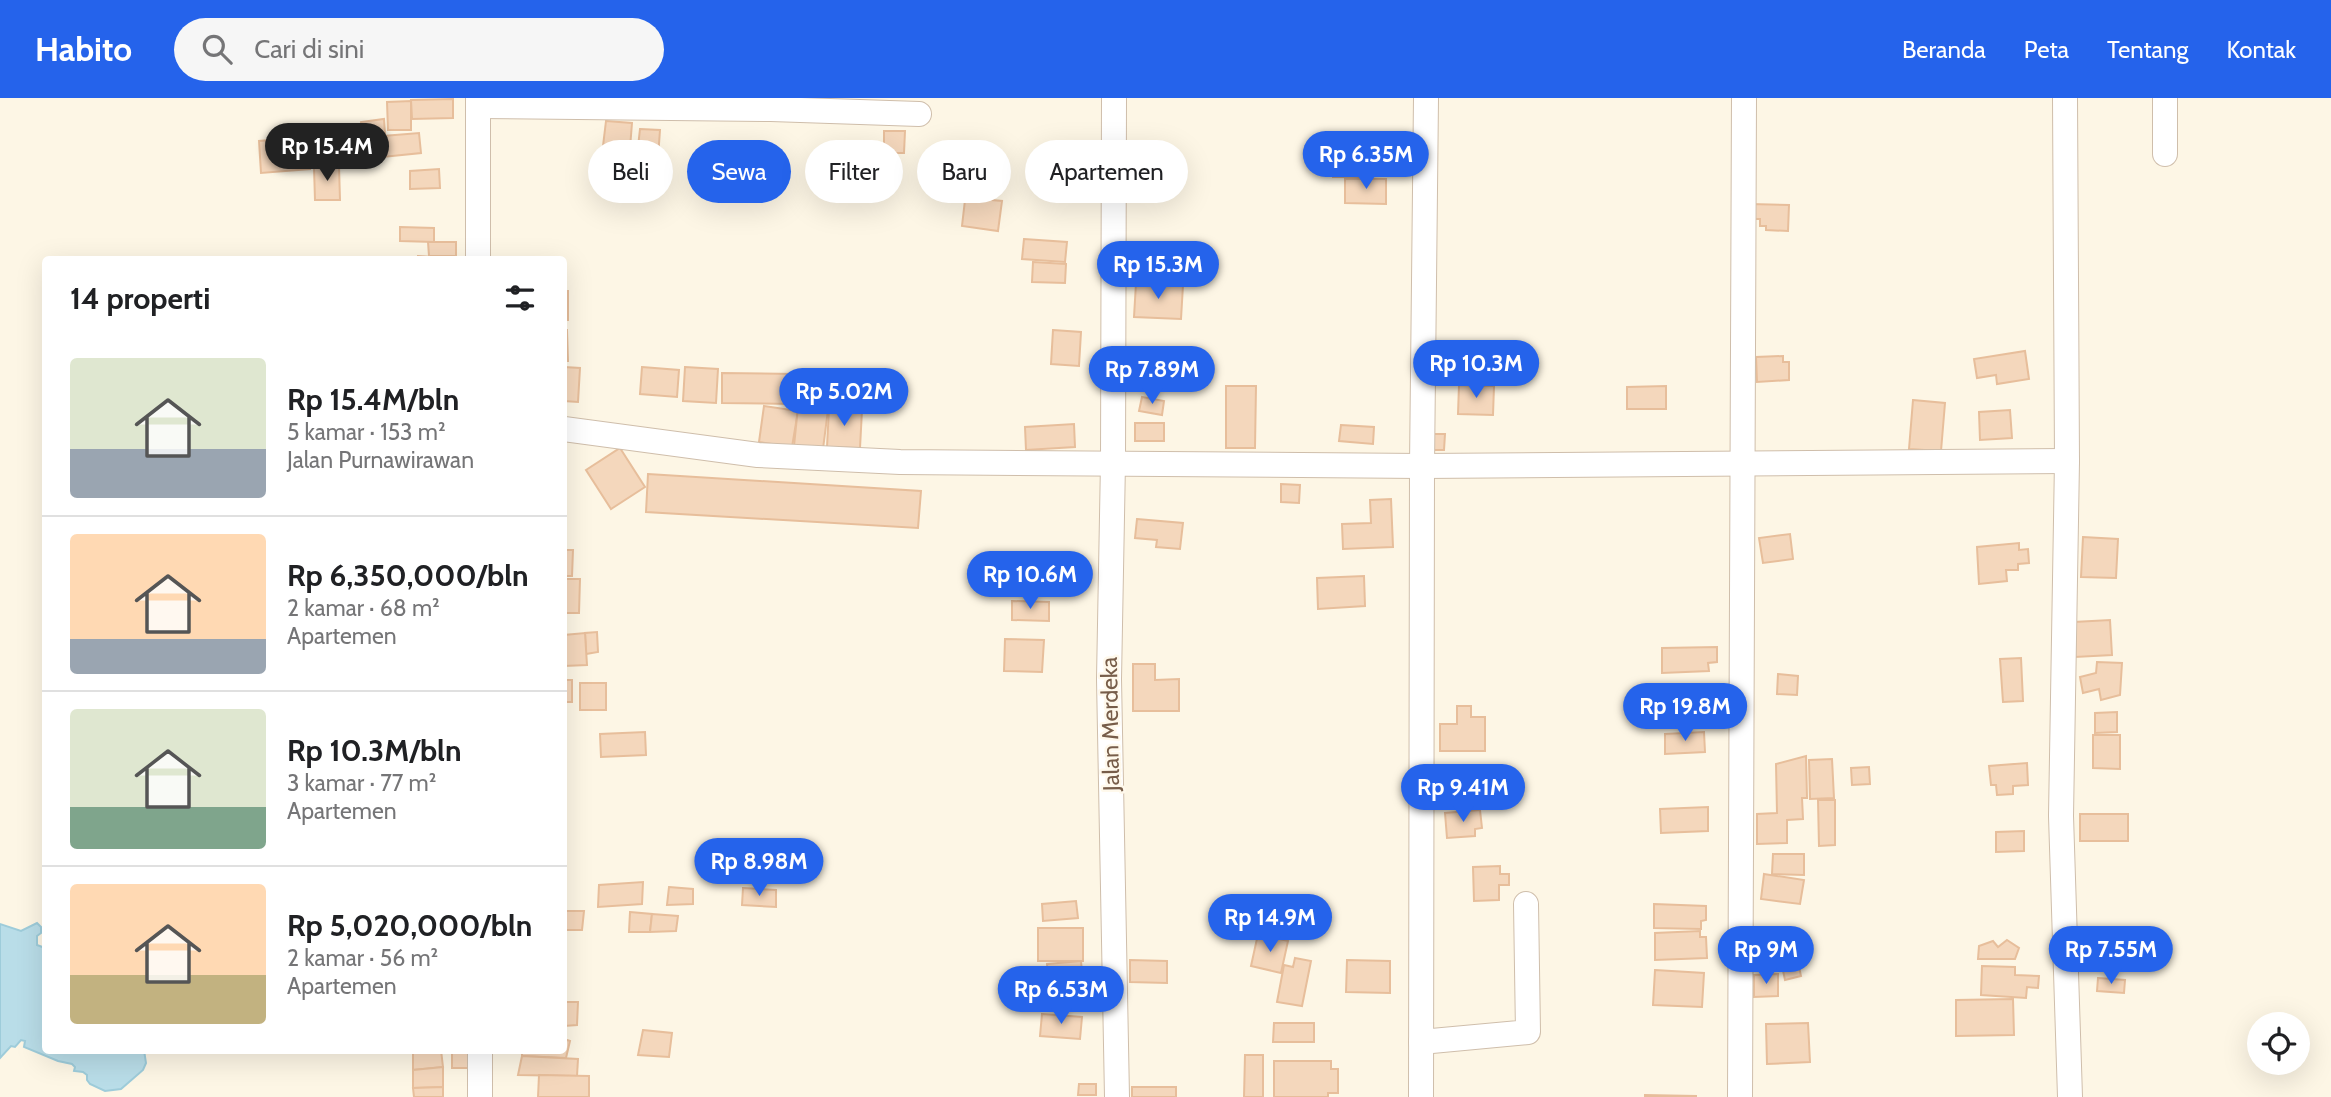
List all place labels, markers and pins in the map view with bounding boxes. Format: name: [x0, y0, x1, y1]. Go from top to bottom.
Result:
pin: Rp 15.4M: [255, 123, 399, 183]
pin: Rp 6.35M: [1294, 132, 1438, 191]
pin: Rp 15.3M: [1086, 242, 1230, 301]
pin: Rp 10.3M: [1404, 341, 1548, 400]
pin: Rp 7.89M: [1080, 346, 1224, 406]
pin: Rp 5.02M: [772, 368, 916, 428]
pin: Rp 10.6M: [958, 552, 1102, 611]
pin: Rp 19.8M: [1613, 684, 1757, 743]
pin: Rp 9.41M: [1391, 764, 1535, 824]
pin: Rp 8.98M: [687, 838, 831, 898]
pin: Rp 14.9M: [1198, 894, 1342, 954]
pin: Rp 9M: [1717, 926, 1815, 986]
pin: Rp 7.55M: [2039, 926, 2183, 986]
pin: Rp 6.53M: [989, 967, 1133, 1026]

